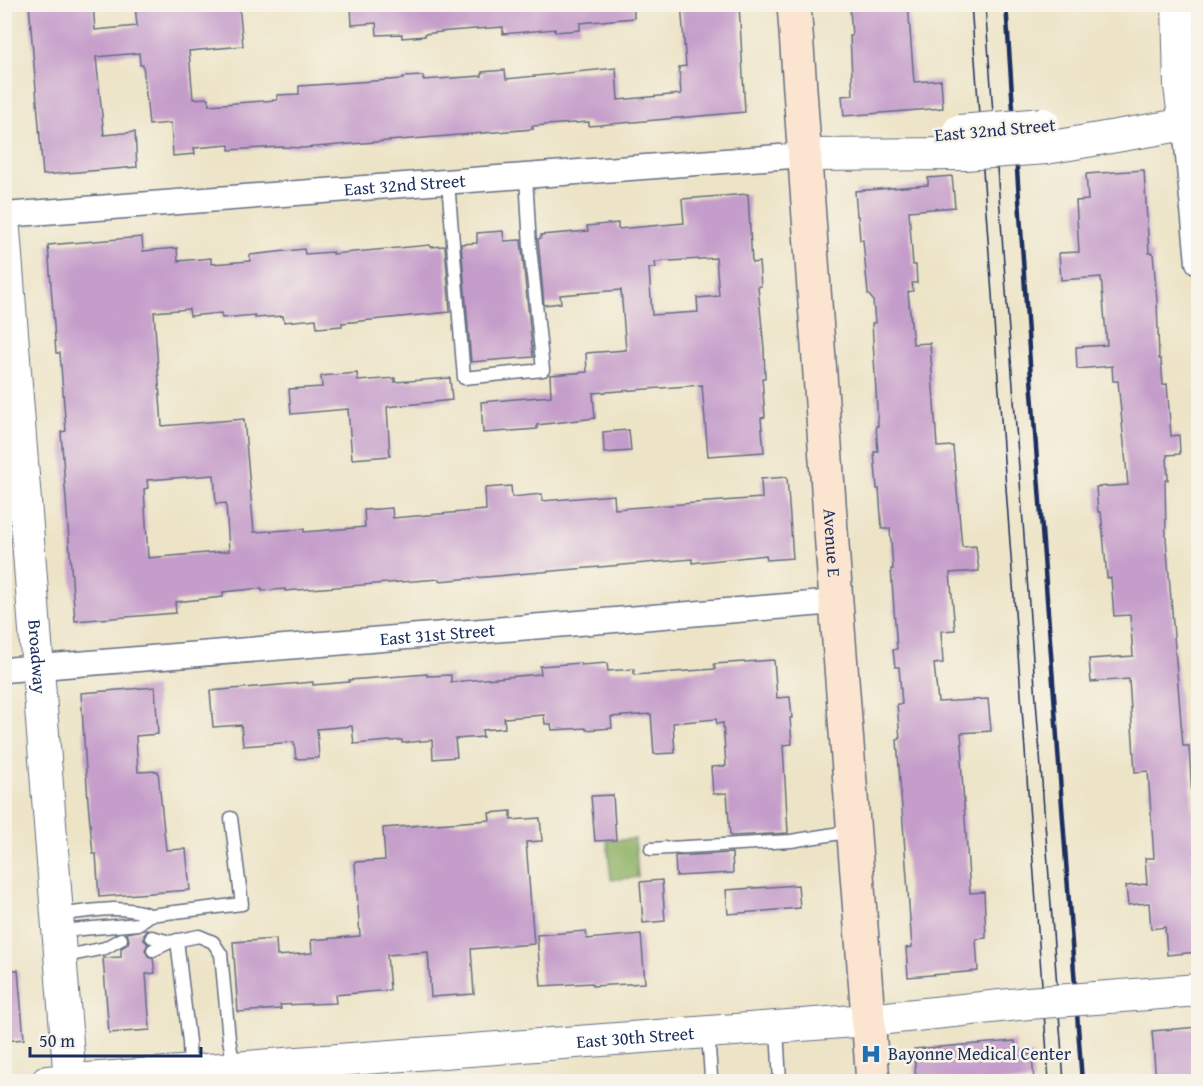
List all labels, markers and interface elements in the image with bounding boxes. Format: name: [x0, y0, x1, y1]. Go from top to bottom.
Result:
street label: East 32nd Street: [933, 111, 1057, 148]
street label: East 32nd Street: [343, 166, 467, 202]
street label: Avenue E: [816, 508, 848, 578]
street label: East 31st Street: [379, 616, 497, 652]
street label: Broadway: [21, 618, 54, 695]
street label: East 30th Street: [575, 1019, 696, 1055]
scale bar: [30, 1020, 201, 1058]
text: 50 m: [39, 1027, 75, 1054]
place label: Bayonne Medical Center: [888, 1040, 1072, 1067]
hospital icon: Bayonne Medical Center: [859, 1042, 883, 1066]

